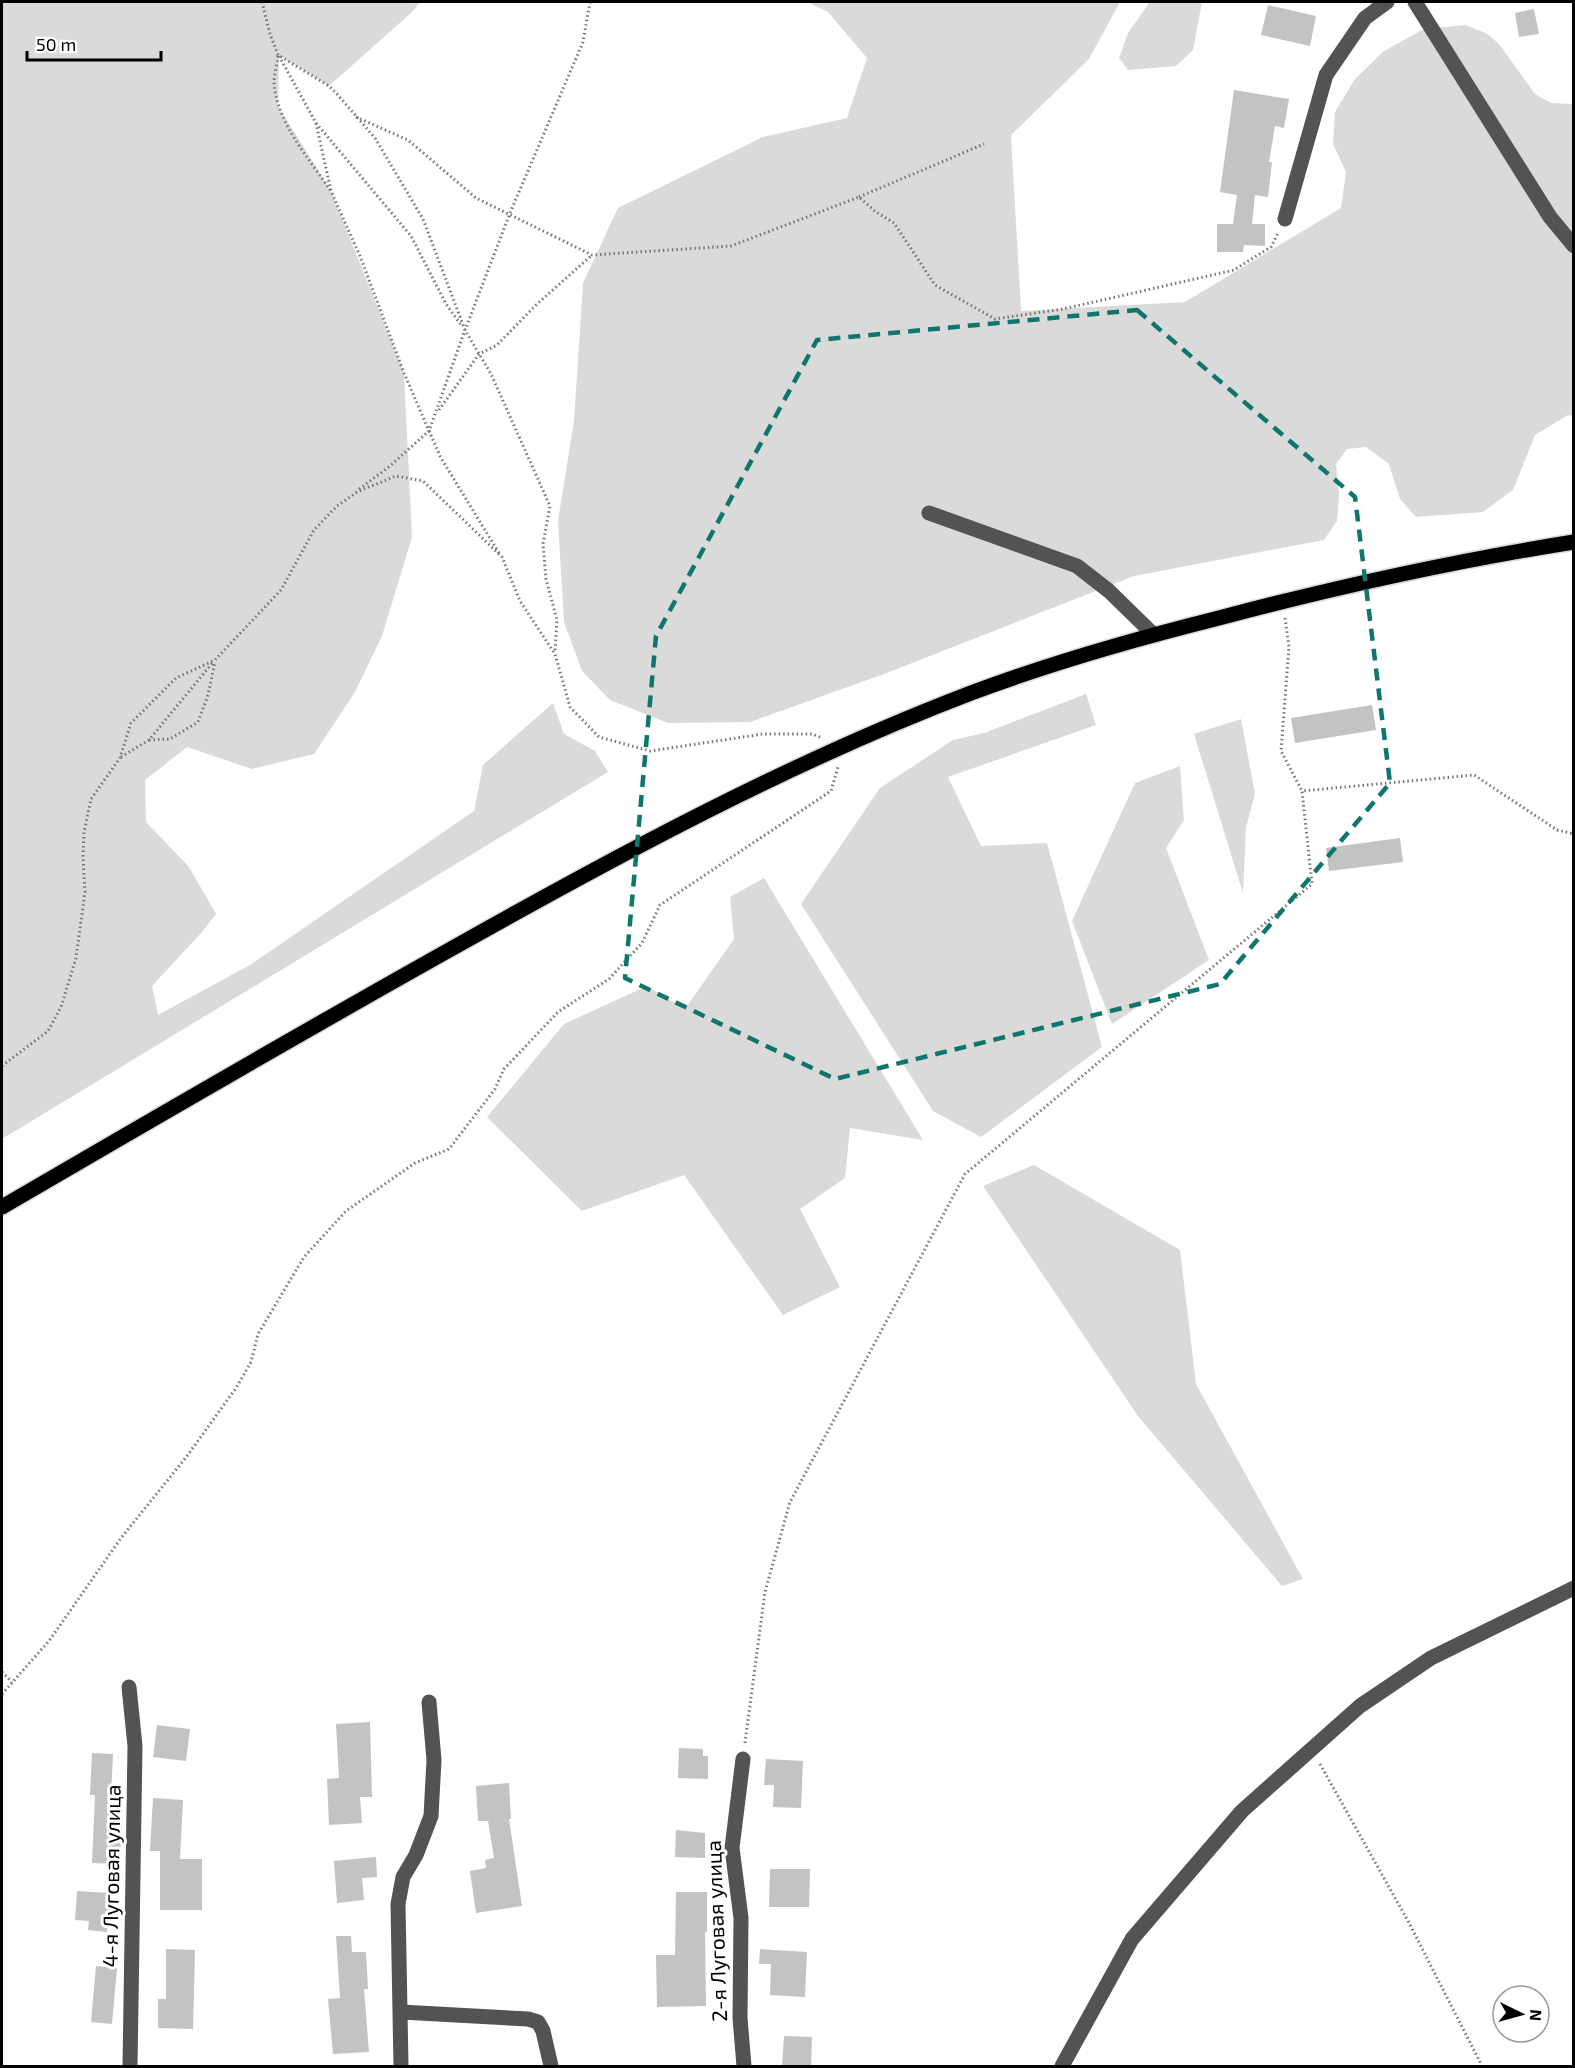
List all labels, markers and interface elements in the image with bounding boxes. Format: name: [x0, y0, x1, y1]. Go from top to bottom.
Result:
scale bar: [27, 24, 160, 62]
text: 50 m: [36, 33, 76, 55]
street label: 4-я Луговая улица: [96, 1784, 126, 1968]
street label: 2-я Луговая улица: [700, 1840, 732, 2022]
north arrow: [1491, 1984, 1551, 2044]
text: N: [1526, 2009, 1546, 2022]

